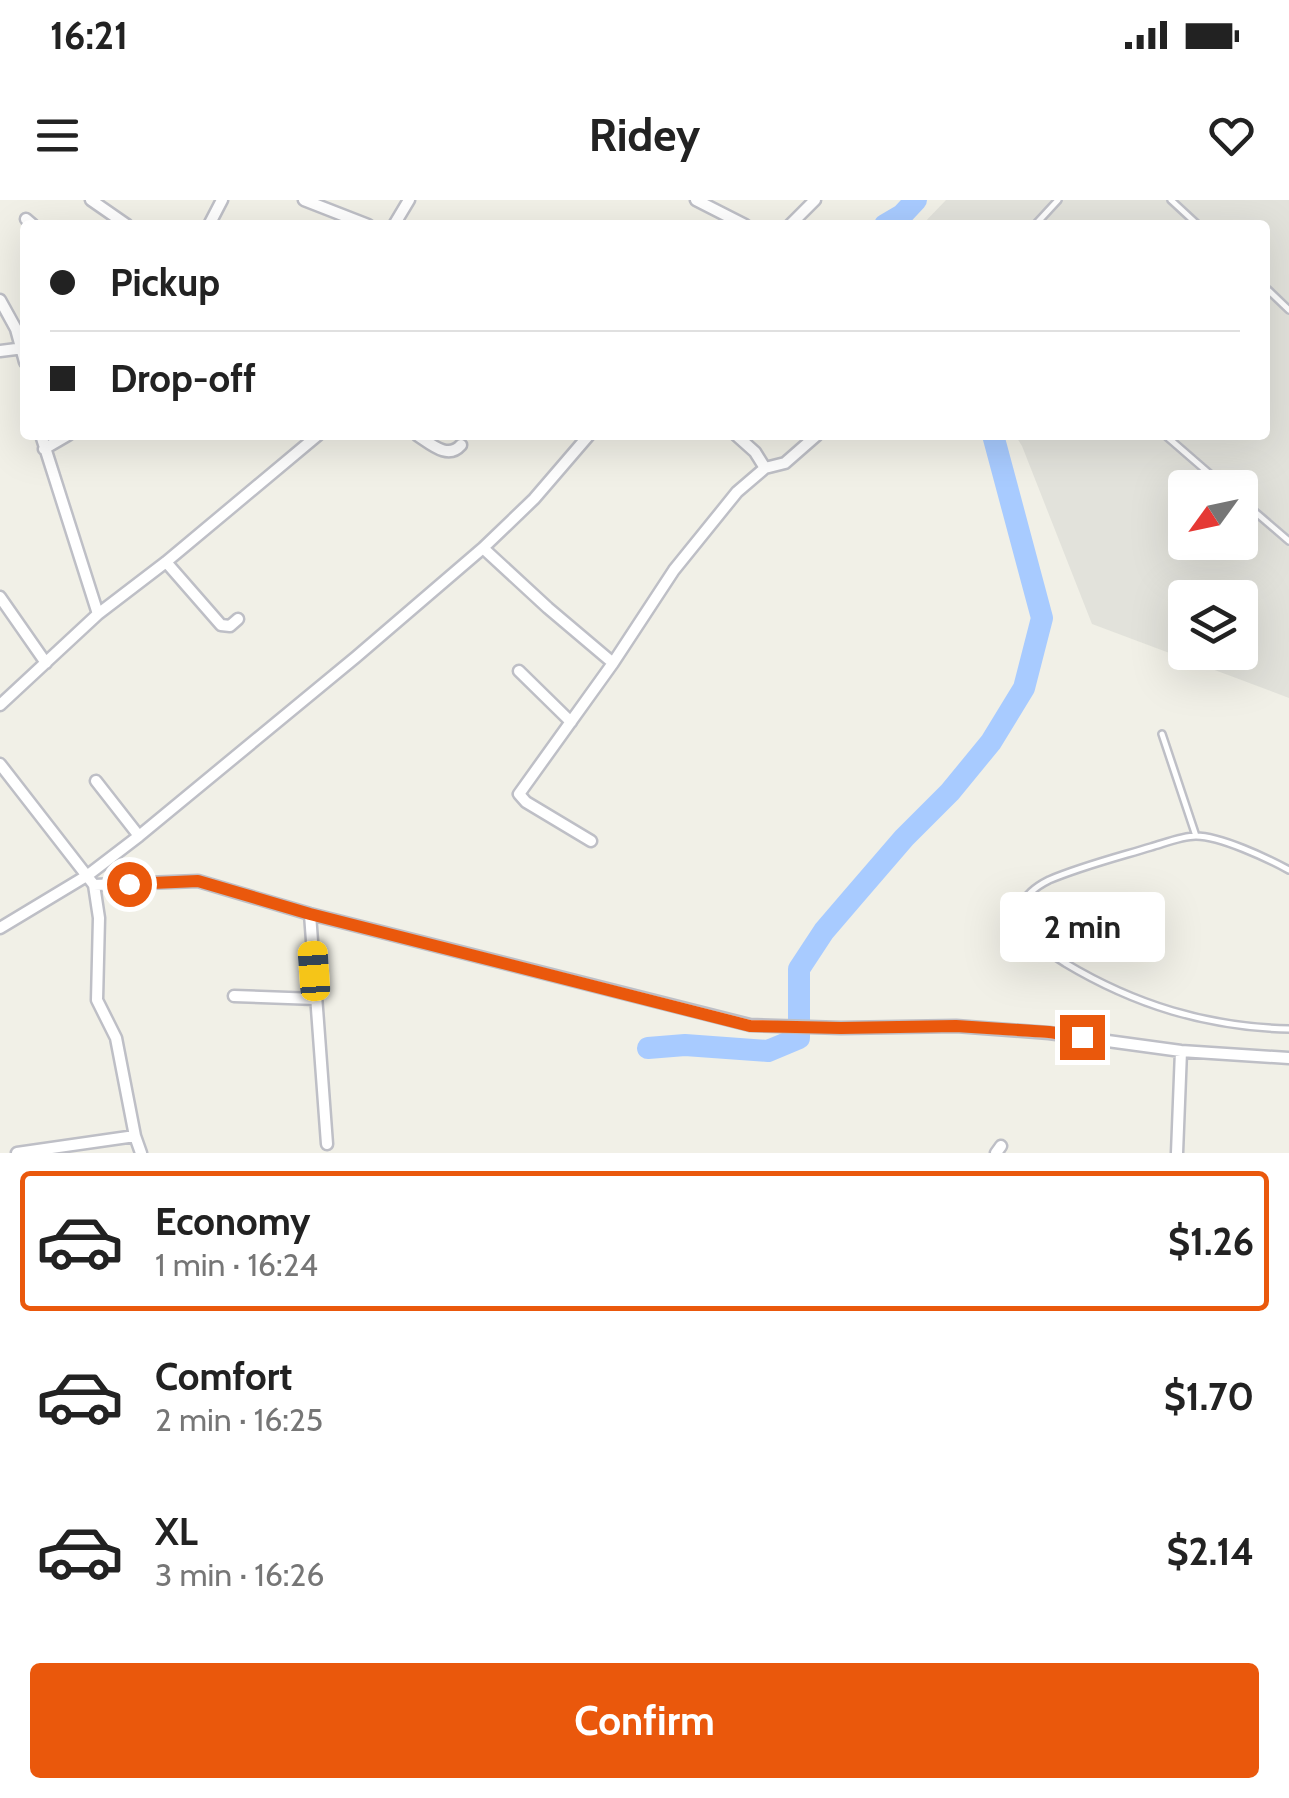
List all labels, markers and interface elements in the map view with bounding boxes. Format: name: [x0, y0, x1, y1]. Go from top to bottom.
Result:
text: 16:21: [50, 12, 128, 59]
icon: menu: [30, 108, 85, 163]
text: Ridey: [589, 108, 700, 162]
icon: heart: [1204, 108, 1259, 163]
text: Pickup: [110, 259, 220, 306]
text: Drop-off: [110, 355, 256, 402]
north arrow: [1168, 470, 1258, 560]
map controls: [1168, 470, 1258, 670]
button: layers: [1168, 580, 1258, 670]
route start: [107, 862, 152, 907]
callout: 2 min: [1000, 892, 1164, 962]
text: 2 min: [1044, 907, 1121, 946]
car: [297, 940, 331, 1002]
route end: [1060, 1015, 1105, 1060]
icon: car: [35, 1196, 125, 1286]
text: Economy: [155, 1198, 310, 1245]
text: $1.26: [1168, 1218, 1254, 1265]
text: 1 min · 16:24: [155, 1245, 318, 1284]
icon: car: [35, 1351, 125, 1441]
text: Comfort: [155, 1353, 292, 1400]
text: $1.70: [1164, 1373, 1254, 1420]
text: 2 min · 16:25: [155, 1400, 323, 1439]
icon: car: [35, 1506, 125, 1596]
text: XL: [155, 1508, 198, 1555]
text: $2.14: [1166, 1528, 1254, 1575]
text: 3 min · 16:26: [155, 1555, 324, 1594]
button: Confirm: [30, 1663, 1259, 1778]

